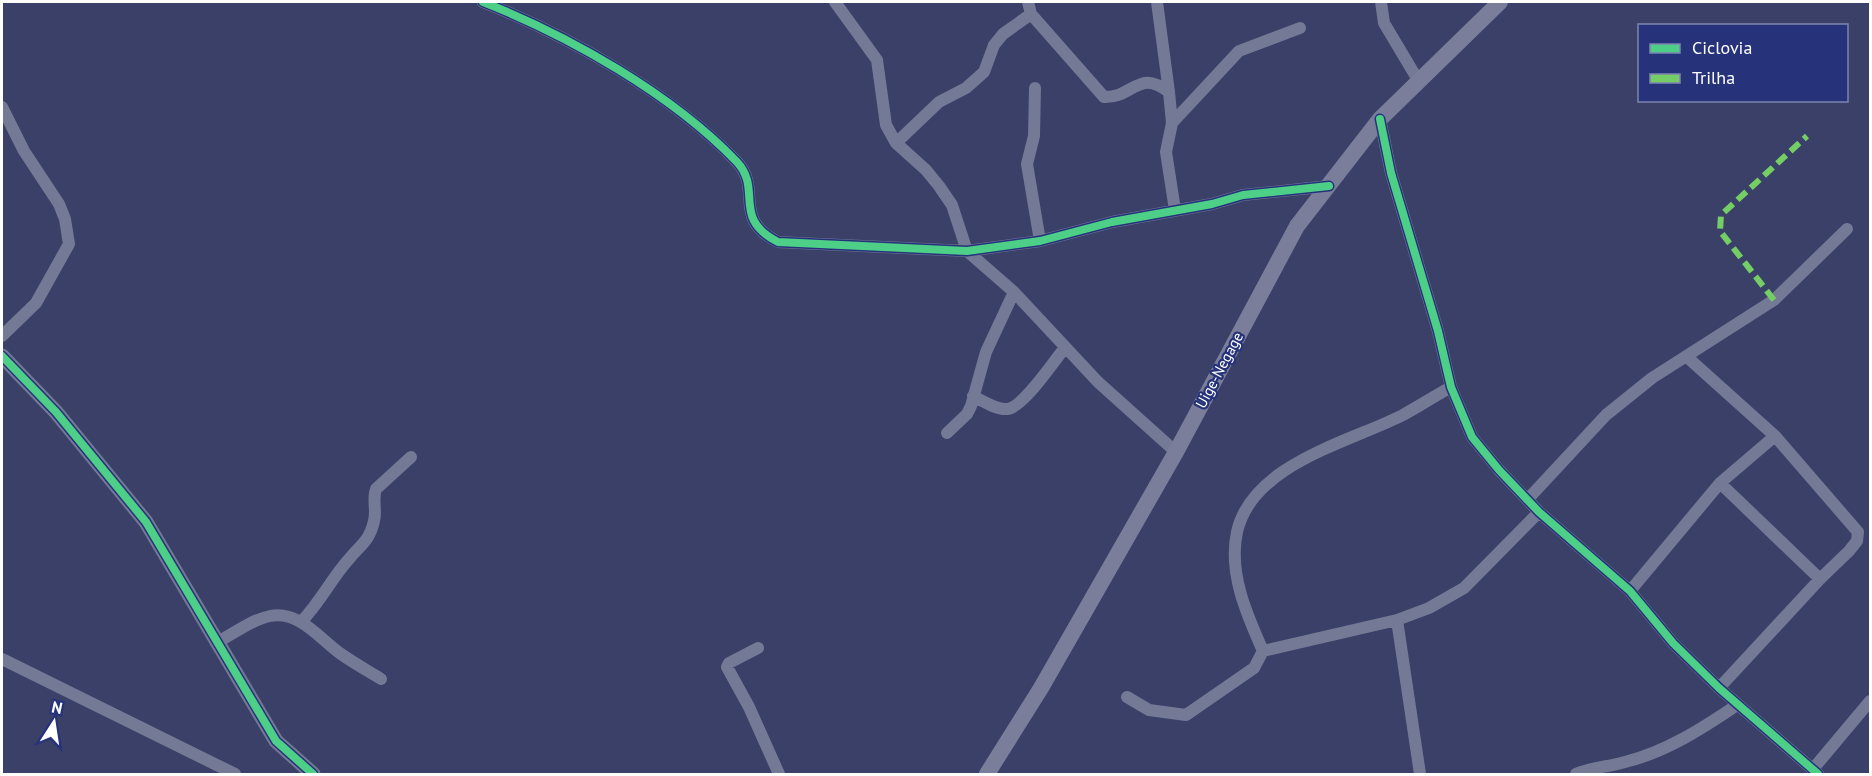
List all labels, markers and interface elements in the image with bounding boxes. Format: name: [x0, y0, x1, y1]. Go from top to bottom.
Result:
legend: [1638, 24, 1848, 102]
text: Ciclovia: [1692, 36, 1752, 59]
text: Trilha: [1692, 66, 1735, 89]
street label: Uige-Negage: [1191, 329, 1247, 411]
north arrow: [24, 692, 84, 752]
text: N: [50, 696, 64, 718]

